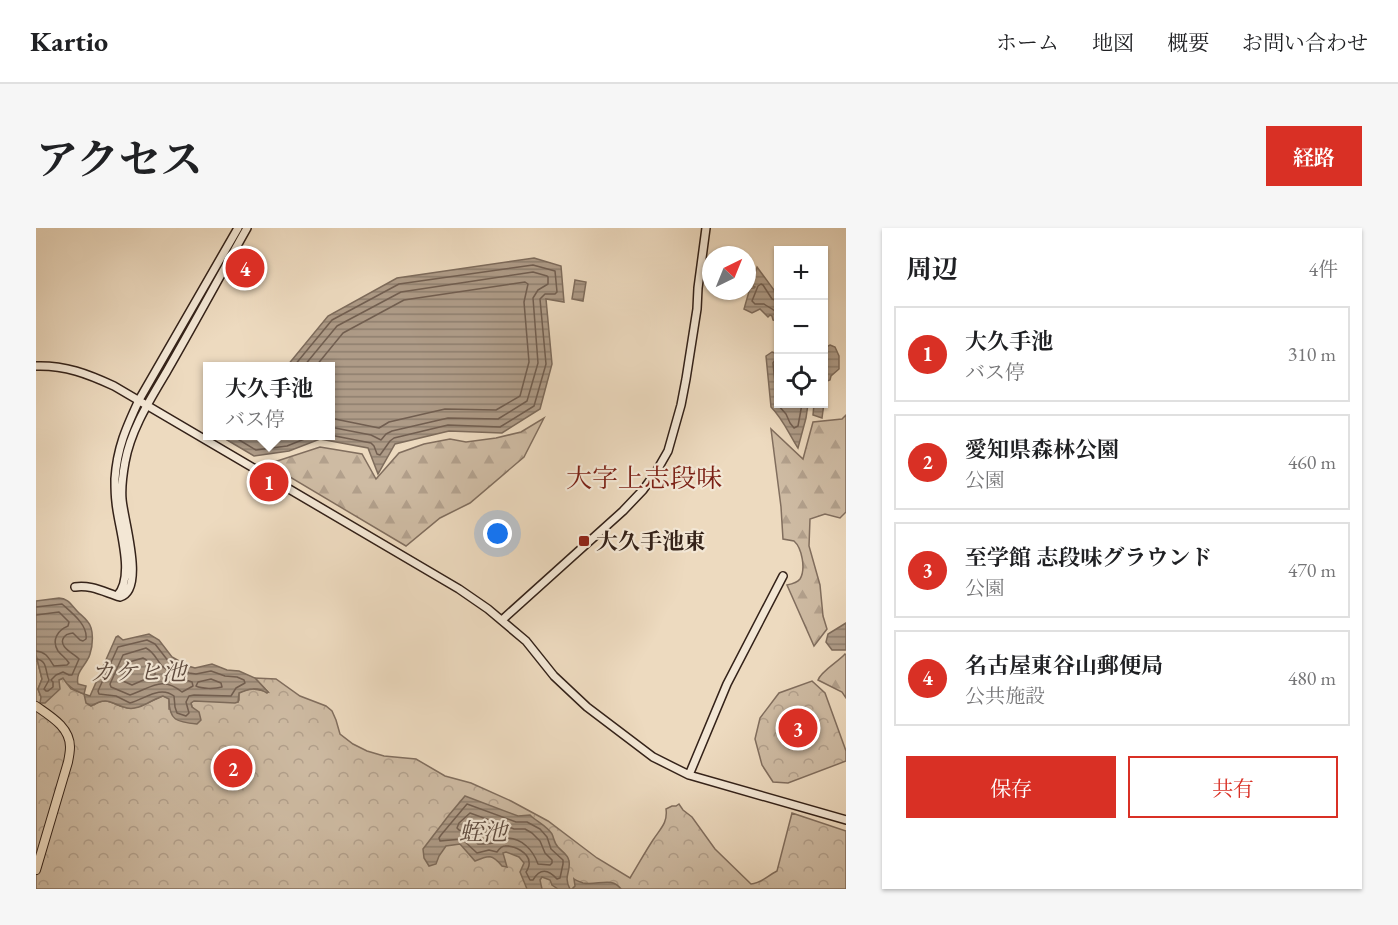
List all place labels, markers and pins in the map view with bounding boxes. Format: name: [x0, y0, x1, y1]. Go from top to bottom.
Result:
pin: 4: [226, 246, 264, 291]
pin: 1: [250, 460, 288, 504]
place label: 大久手池東: [596, 527, 706, 556]
marker: 大久手池東: [577, 534, 591, 548]
pin: 3: [778, 706, 818, 750]
pin: 2: [214, 746, 252, 790]

